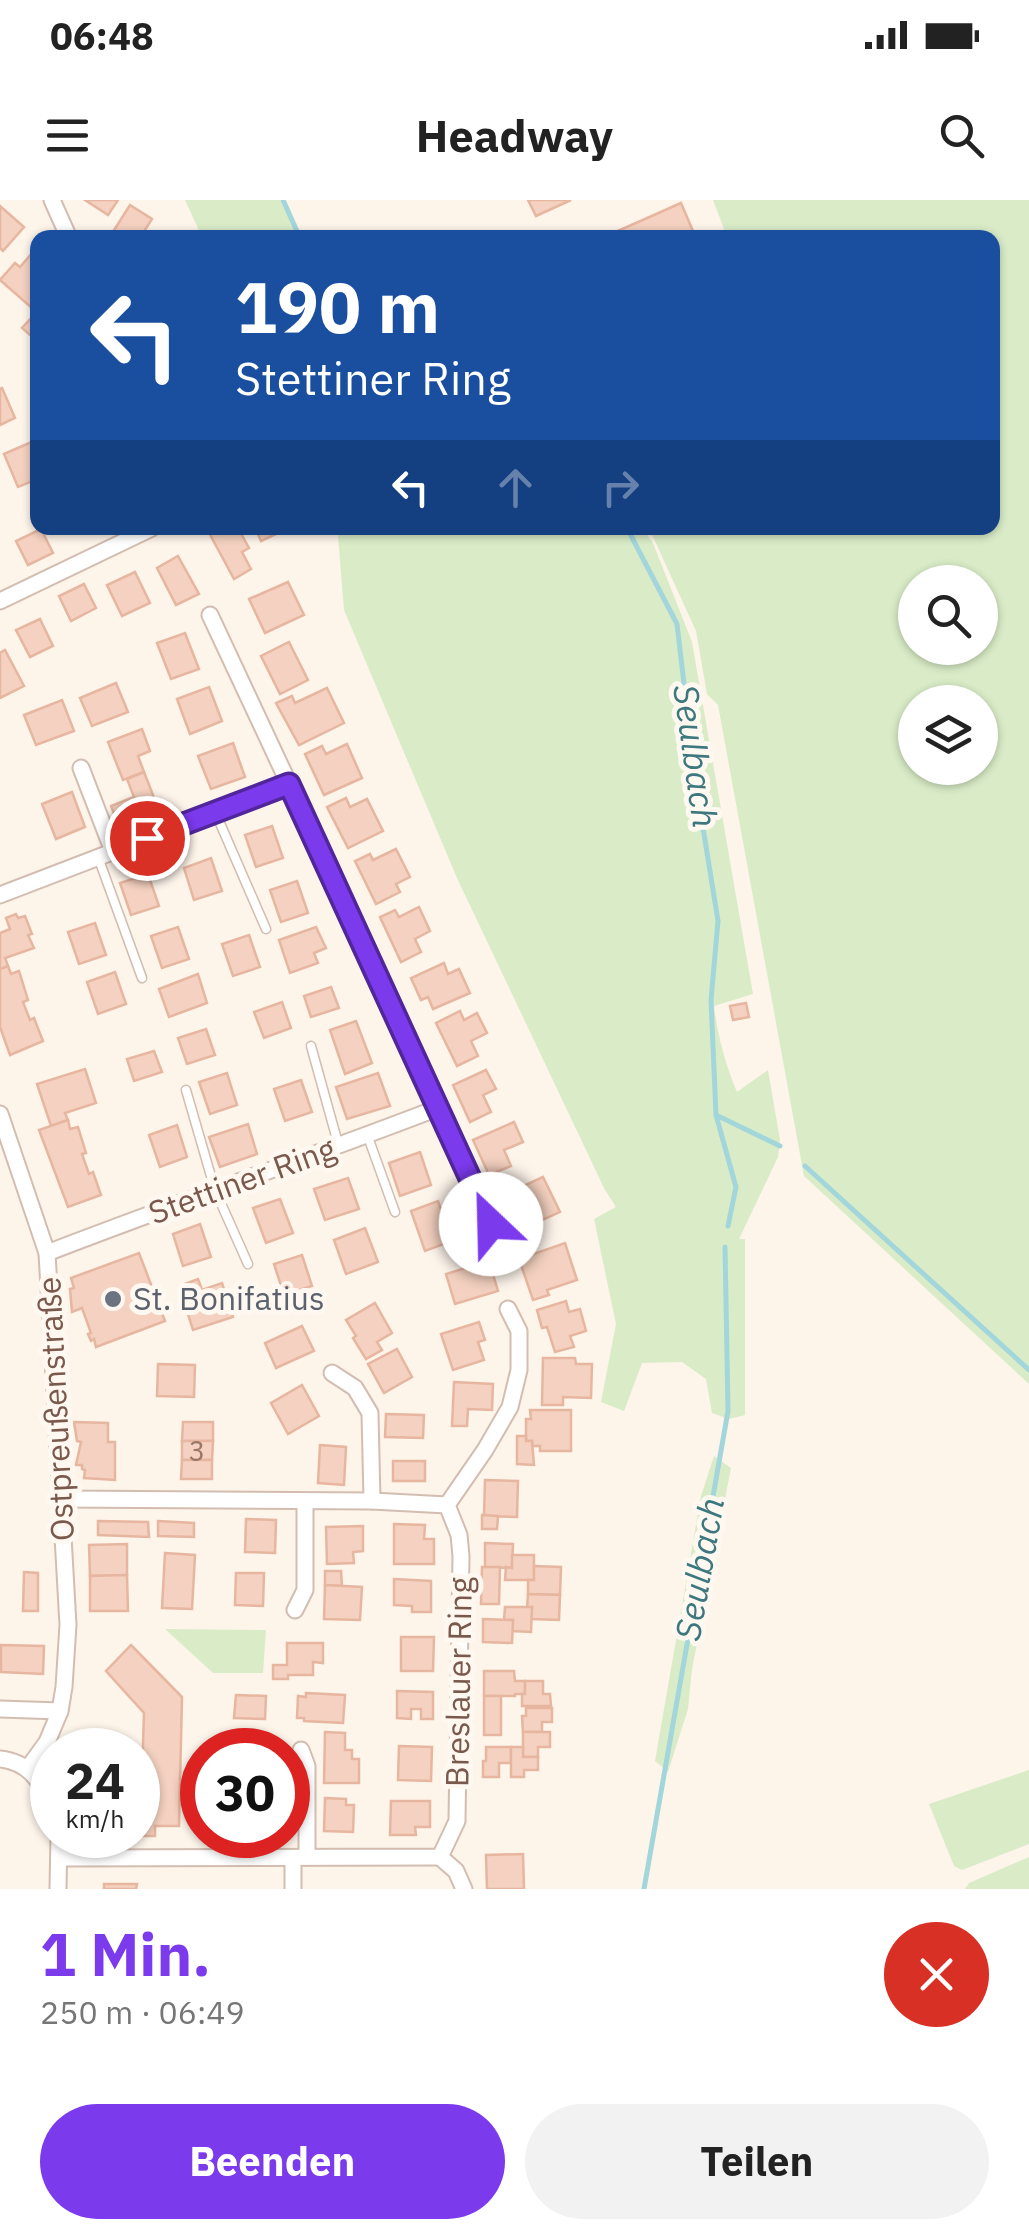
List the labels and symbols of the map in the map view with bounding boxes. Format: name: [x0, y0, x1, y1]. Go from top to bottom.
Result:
water label: Seulbach: [663, 681, 729, 831]
pin: [105, 796, 190, 881]
street label: Stettiner Ring: [142, 1127, 341, 1233]
position arrow: [439, 1172, 543, 1276]
street label: Ostpreußenstraße: [27, 1276, 83, 1542]
place label: St. Bonifatius: [133, 1277, 325, 1319]
marker: St. Bonifatius: [102, 1288, 124, 1310]
house number: 3: [189, 1432, 205, 1469]
water label: Seulbach: [664, 1494, 734, 1644]
street label: Breslauer Ring: [435, 1577, 481, 1787]
speed limit sign: 30: [180, 1728, 310, 1858]

